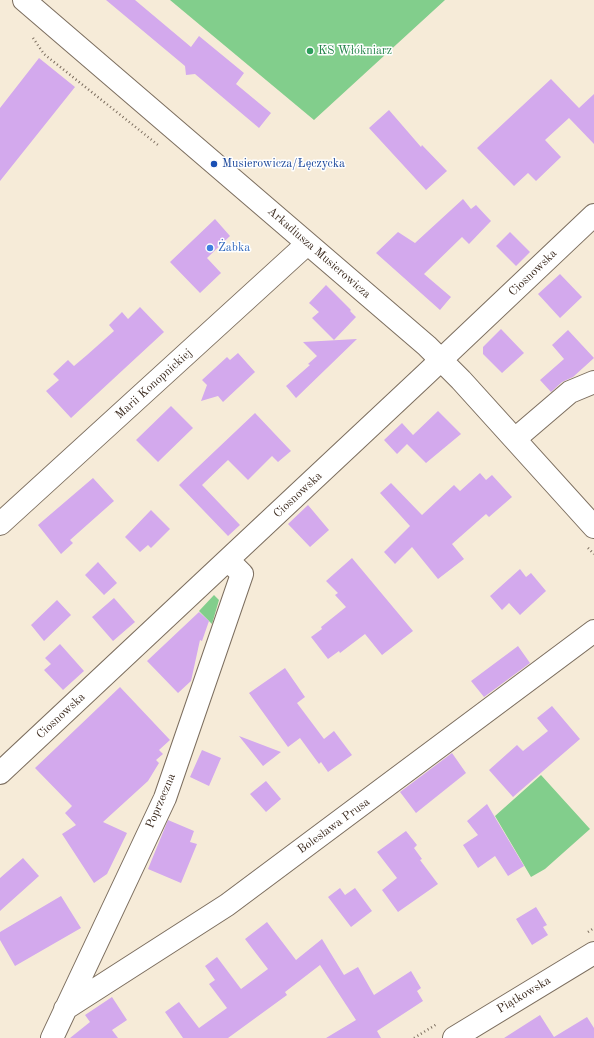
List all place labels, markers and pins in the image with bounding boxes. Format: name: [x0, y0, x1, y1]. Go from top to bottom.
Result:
place label: KS Włókniarz: [318, 44, 392, 58]
marker: KS Włókniarz: [305, 46, 315, 56]
place label: Musierowicza/Łęczycka: [222, 157, 345, 171]
marker: Musierowicza/Łęczycka: [209, 159, 219, 169]
place label: Żabka: [218, 241, 250, 255]
marker: Żabka: [205, 243, 215, 253]

